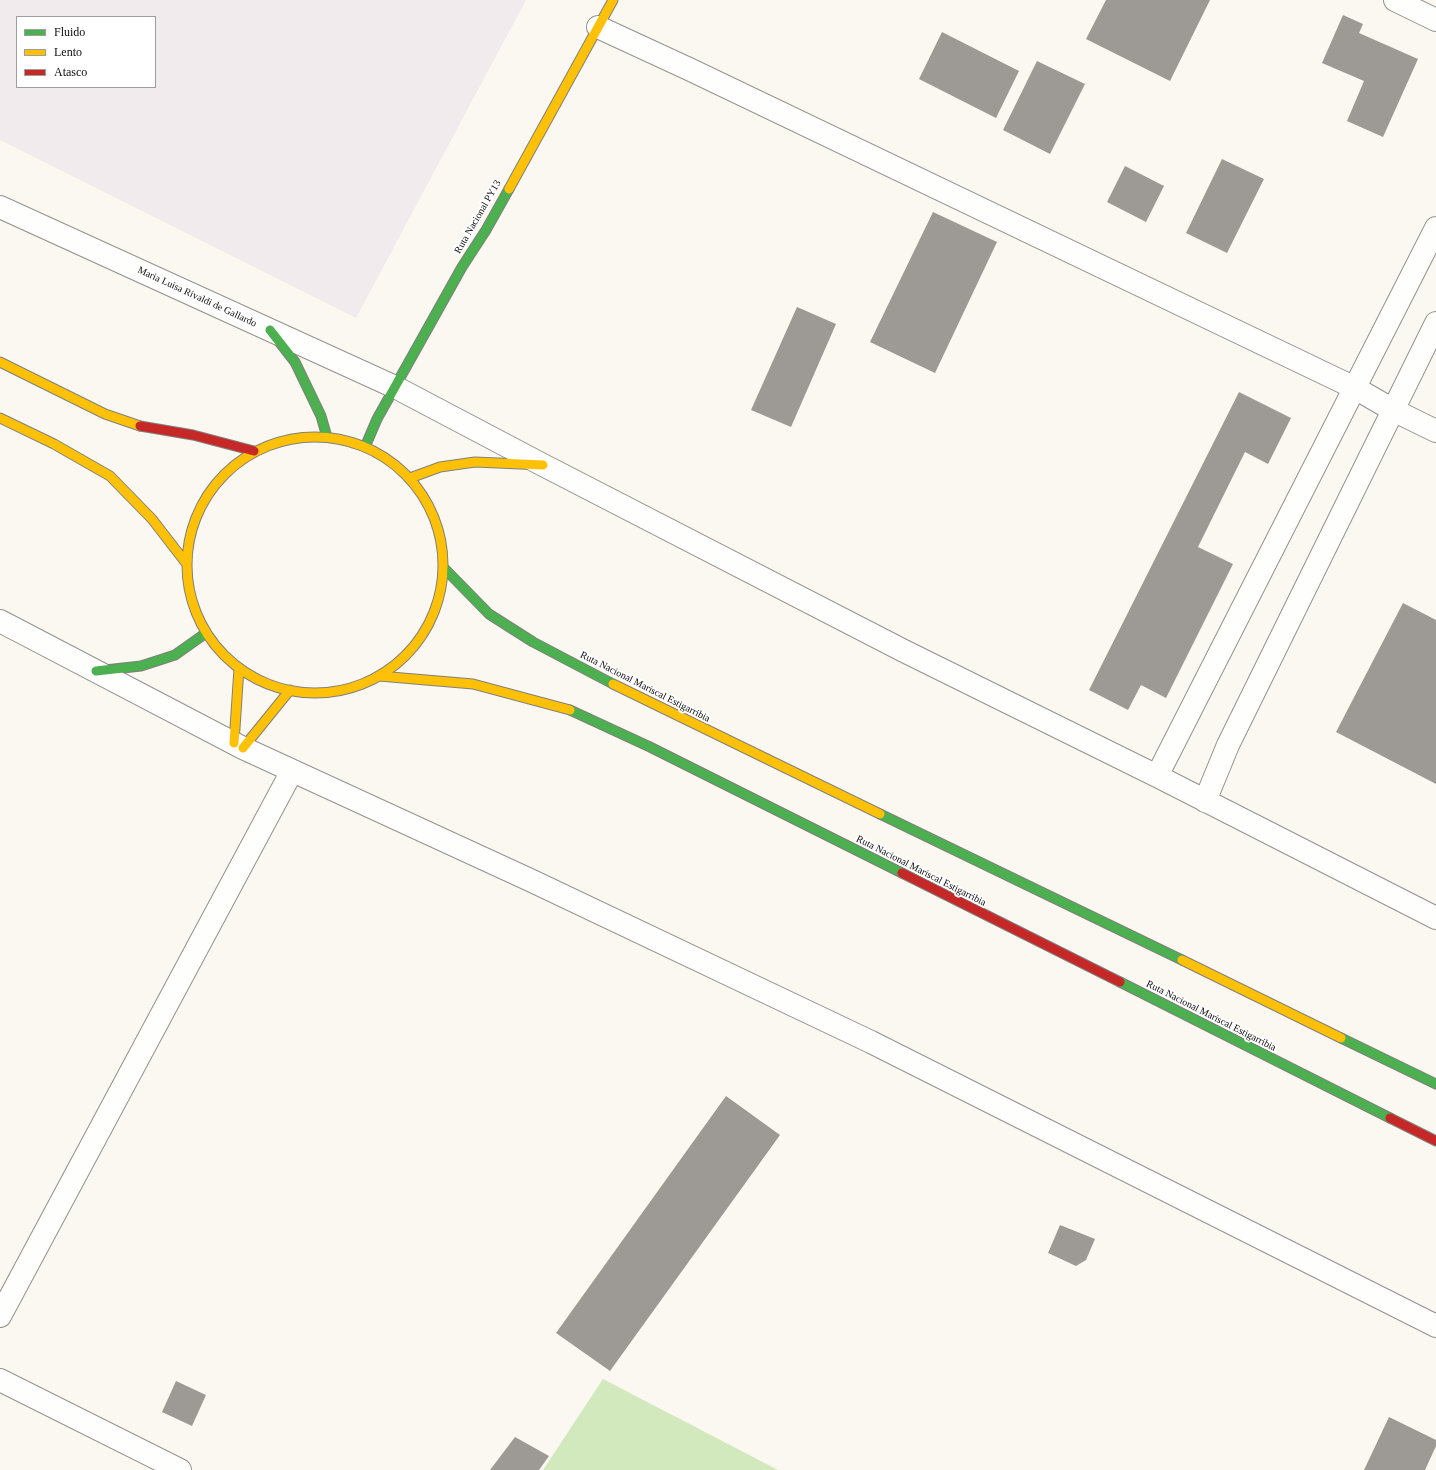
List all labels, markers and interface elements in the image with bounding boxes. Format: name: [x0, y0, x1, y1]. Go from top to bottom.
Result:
legend: [16, 16, 156, 88]
text: Fluido: [54, 25, 85, 39]
text: Lento: [54, 45, 82, 59]
text: Atasco: [54, 65, 87, 79]
street label: Ruta Nacional PY13: [452, 178, 504, 256]
street label: Maria Luisa Rivaldi de Gallardo: [136, 264, 258, 330]
street label: Ruta Nacional Mariscal Estigarribia: [578, 649, 712, 725]
street label: Ruta Nacional Mariscal Estigarribia: [854, 833, 988, 909]
street label: Ruta Nacional Mariscal Estigarribia: [1144, 978, 1278, 1054]

